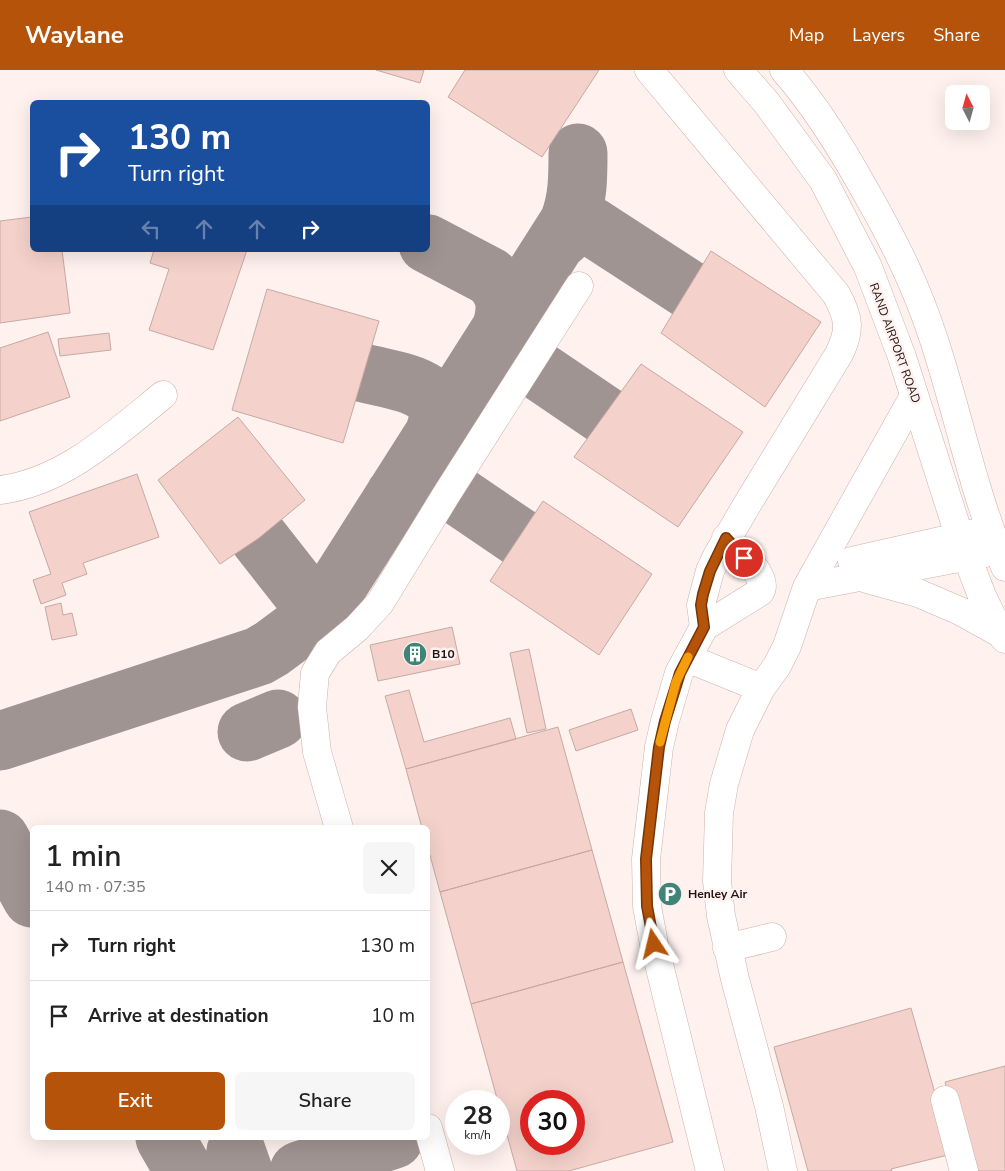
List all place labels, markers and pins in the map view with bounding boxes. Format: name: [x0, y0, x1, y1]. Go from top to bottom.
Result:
pin: [723, 537, 765, 579]
building icon: B10: [402, 641, 428, 667]
place label: B10: [432, 646, 455, 662]
parking icon: Henley Air: [657, 881, 683, 907]
place label: Henley Air: [688, 886, 748, 902]

